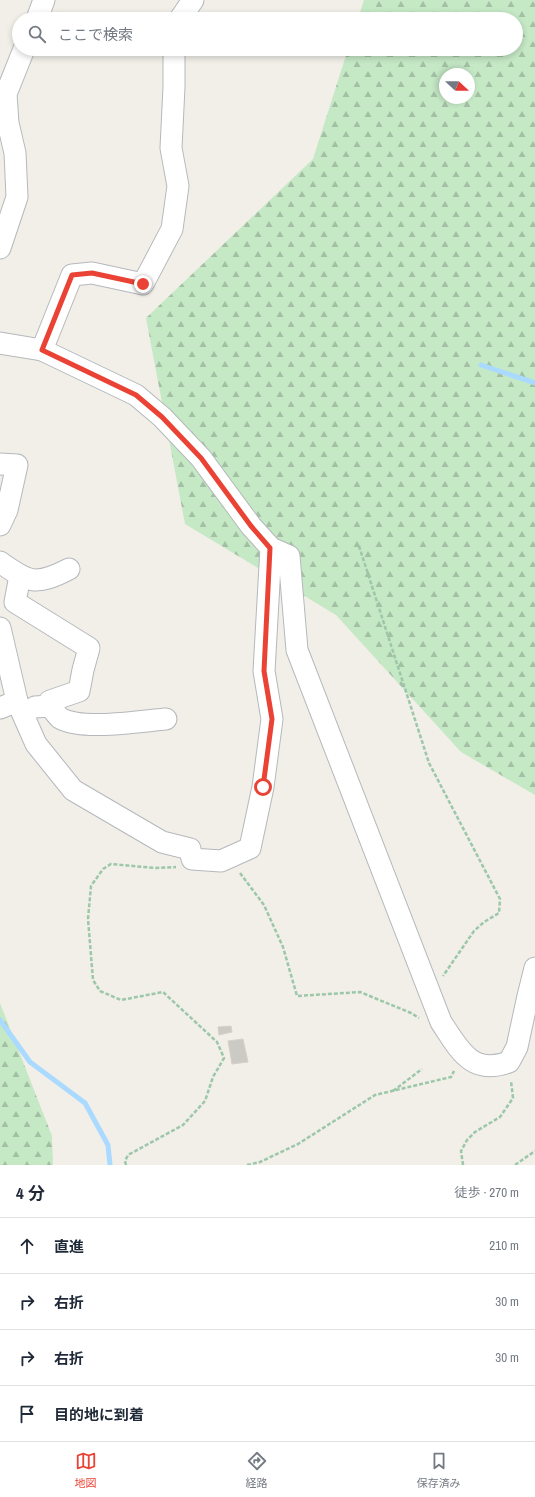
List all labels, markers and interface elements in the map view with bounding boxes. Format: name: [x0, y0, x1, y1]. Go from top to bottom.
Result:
search box: [12, 12, 523, 56]
icon: search: [26, 23, 48, 45]
text: ここで検索: [58, 24, 133, 45]
north arrow: [439, 68, 475, 104]
route end: [134, 275, 152, 293]
route start: [254, 778, 272, 796]
text: 4 分: [16, 1181, 45, 1204]
text: 徒歩 · 270 m: [454, 1184, 519, 1201]
icon: ahead: [16, 1235, 38, 1257]
text: 直進: [54, 1236, 84, 1257]
text: 210 m: [489, 1237, 519, 1254]
icon: right: [16, 1291, 38, 1313]
text: 右折: [54, 1292, 84, 1313]
text: 30 m: [495, 1293, 519, 1310]
icon: right: [16, 1347, 38, 1369]
text: 右折: [54, 1348, 84, 1369]
text: 30 m: [495, 1349, 519, 1366]
icon: arrive: [16, 1403, 38, 1425]
text: 目的地に到着: [54, 1404, 144, 1425]
tab: 地図: [75, 1450, 97, 1490]
tab: 経路: [246, 1450, 268, 1490]
tab: 保存済み: [417, 1450, 461, 1490]

